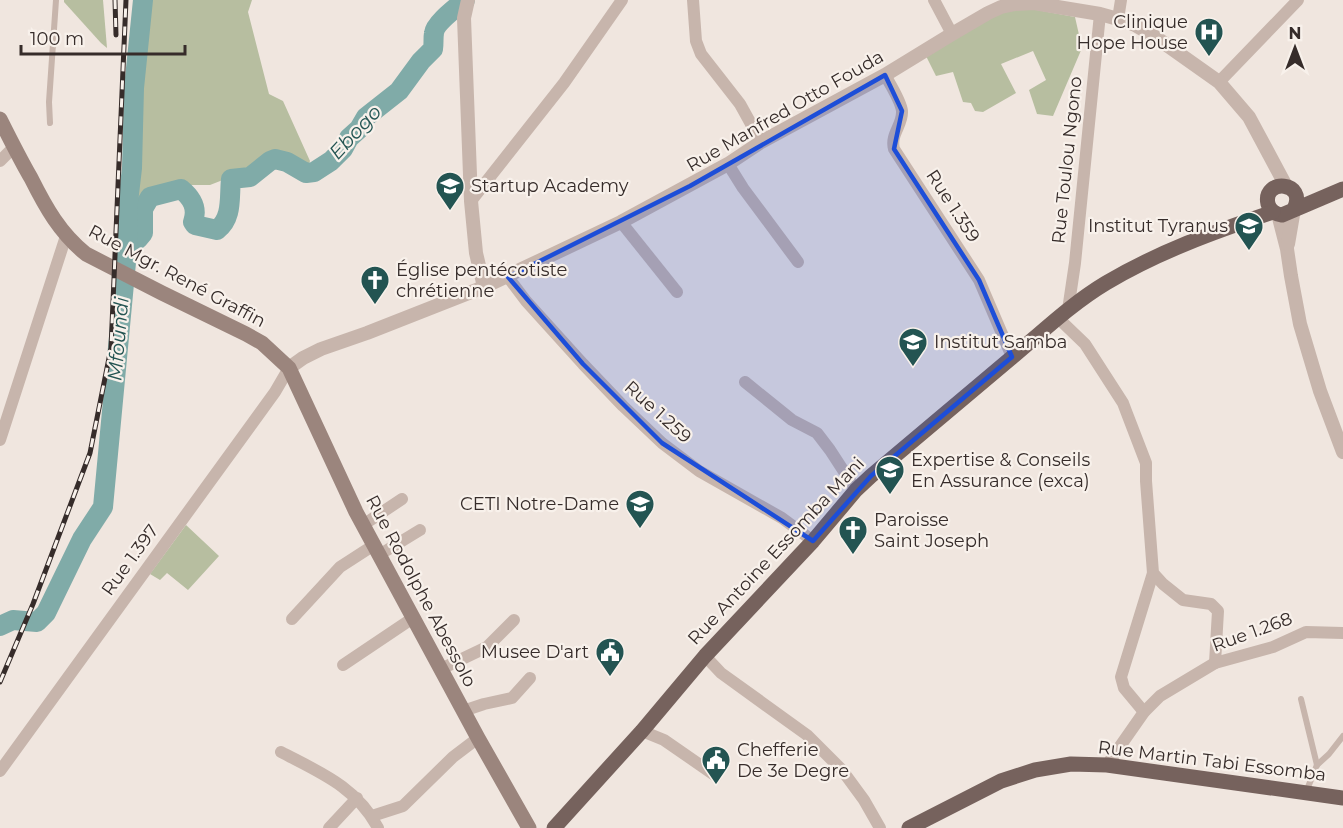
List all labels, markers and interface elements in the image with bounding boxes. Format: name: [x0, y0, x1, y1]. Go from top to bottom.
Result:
place label: Clinique Hope House: [1077, 11, 1188, 54]
hospital icon: Clinique Hope House: [1193, 16, 1225, 58]
scale bar: [21, 18, 184, 56]
north arrow: [1265, 18, 1325, 78]
text: N: [1289, 24, 1301, 43]
text: 100 m: [30, 28, 84, 50]
street label: Rue Manfred Otto Fouda: [682, 45, 888, 177]
street label: Rue Toulou Ngono: [1047, 75, 1087, 245]
water label: Ebogo: [324, 100, 386, 164]
street label: Rue 1.359: [921, 165, 985, 247]
school or university icon: Startup Academy: [434, 170, 466, 212]
place label: Startup Academy: [471, 175, 629, 197]
school or university icon: Institut Tyranus: [1233, 210, 1265, 252]
place label: Institut Tyranus: [1088, 215, 1228, 237]
street label: Rue Mgr. René Graffin: [85, 220, 269, 332]
place label: Église pentécotiste chrétienne: [396, 259, 568, 302]
church icon: Église pentécotiste chrétienne: [359, 264, 391, 306]
water label: Mfoundi: [102, 295, 134, 382]
school or university icon: Institut Samba: [897, 326, 929, 368]
place label: Institut Samba: [934, 331, 1067, 353]
street label: Rue 1.259: [620, 376, 696, 448]
place label: Expertise & Conseils En Assurance (exca): [911, 449, 1090, 492]
street label: Rue Antoine Essomba Mani: [683, 453, 869, 649]
school or university icon: Expertise & Conseils En Assurance (exca): [874, 454, 906, 496]
school or university icon: CETI Notre-Dame: [624, 488, 656, 530]
street label: Rue Rodolphe Abessolo: [361, 491, 481, 691]
place label: CETI Notre-Dame: [460, 493, 619, 515]
place label: Paroisse Saint Joseph: [874, 509, 989, 552]
church icon: Paroisse Saint Joseph: [837, 514, 869, 556]
street label: Rue 1.397: [97, 520, 163, 600]
street label: Rue 1.268: [1209, 607, 1295, 657]
public building icon: Musee D'art: [594, 636, 626, 678]
place label: Musee D'art: [481, 641, 589, 663]
street label: Rue Martin Tabi Essomba: [1097, 736, 1327, 786]
place label: Chefferie De 3e Degre: [737, 739, 849, 782]
public building icon: Chefferie De 3e Degre: [700, 744, 732, 786]

